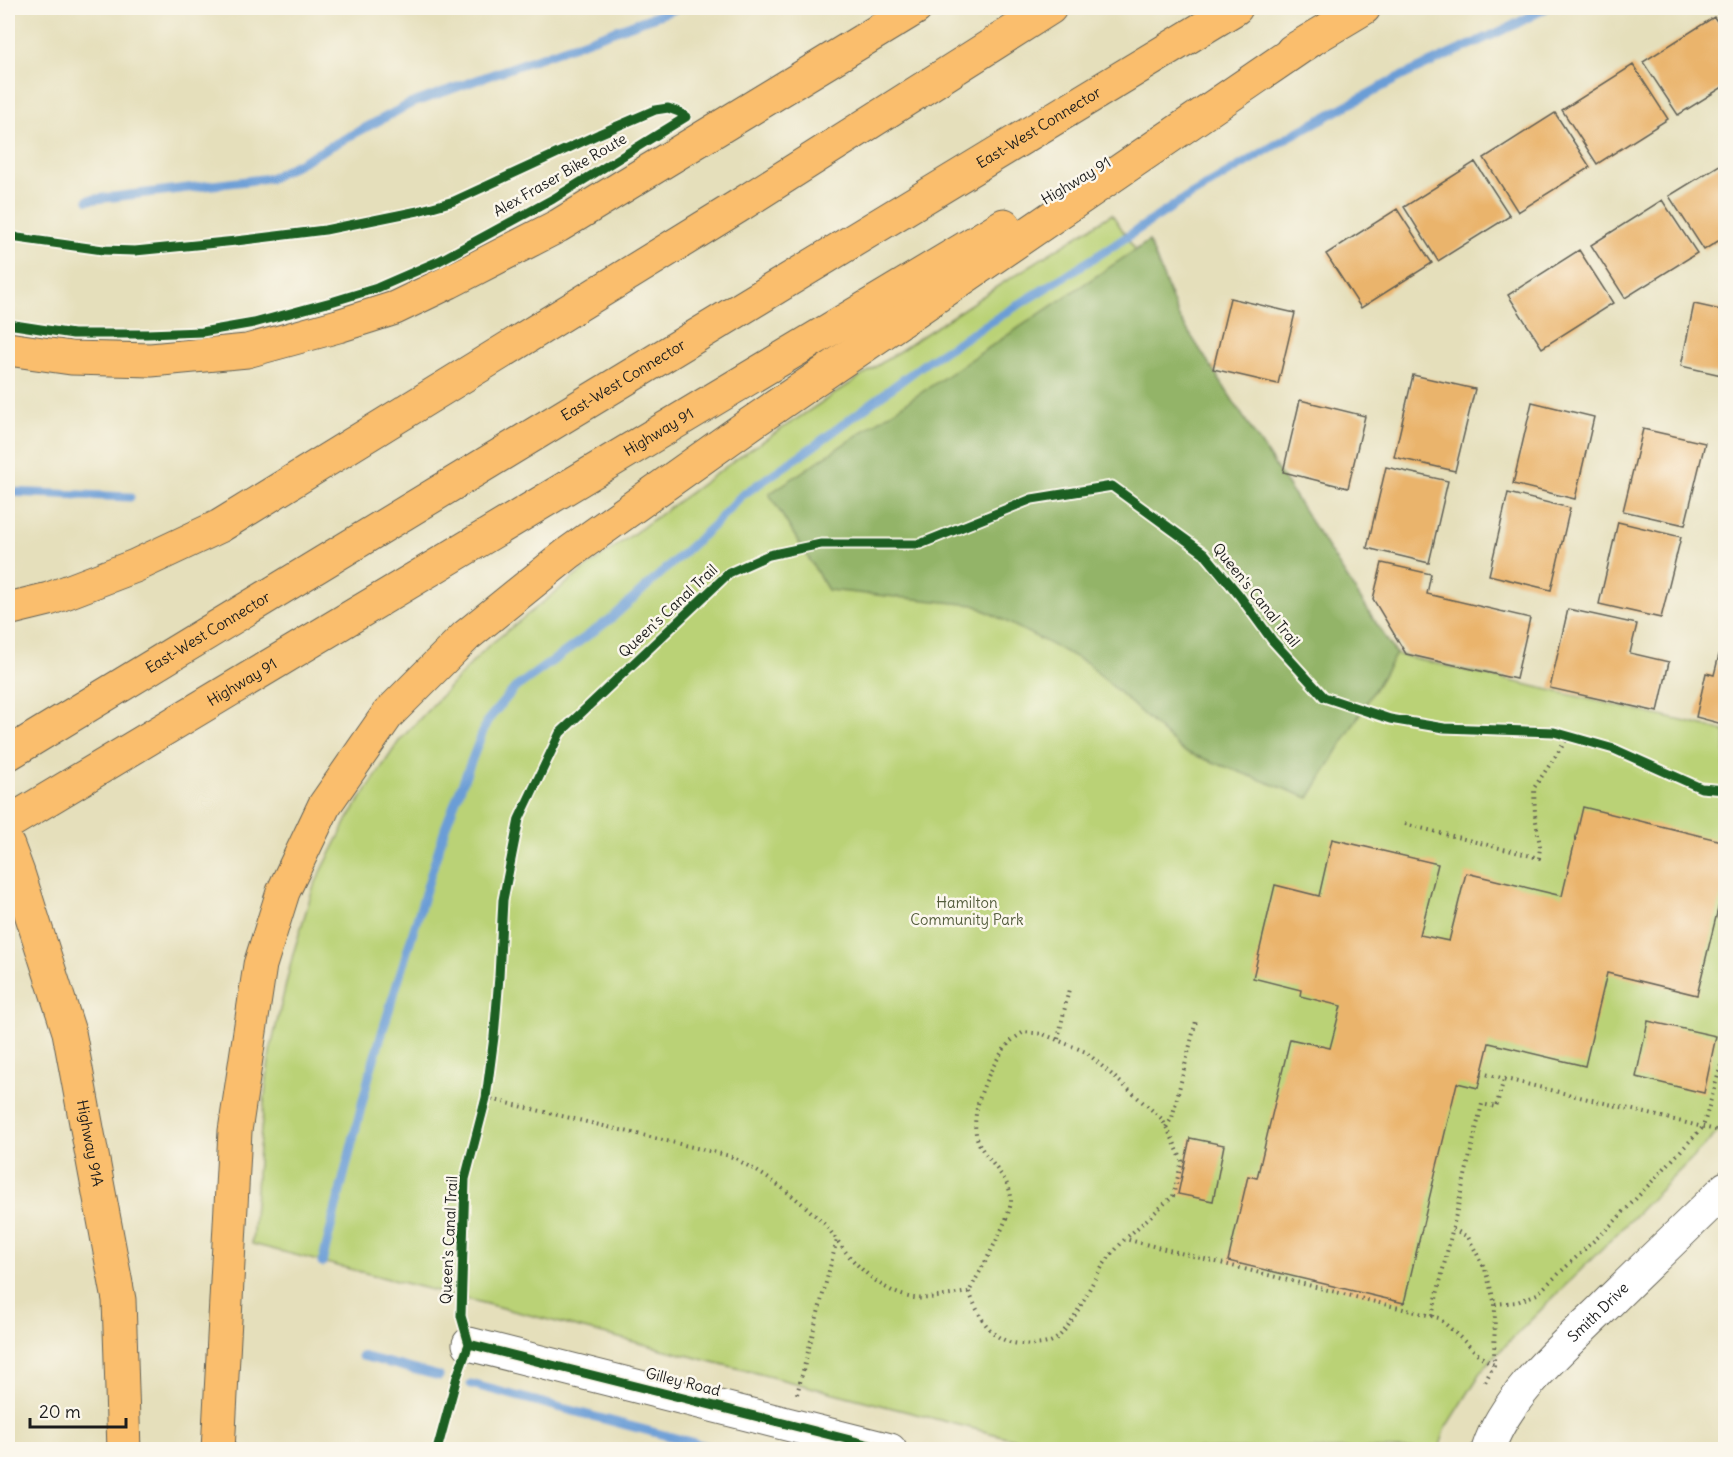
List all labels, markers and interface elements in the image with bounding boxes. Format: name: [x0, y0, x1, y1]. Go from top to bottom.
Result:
street label: East-West Connector: [973, 82, 1104, 173]
street label: Alex Fraser Bike Route: [490, 129, 630, 221]
street label: Highway 91: [1037, 152, 1114, 209]
street label: East-West Connector: [557, 335, 689, 425]
street label: Highway 91: [620, 404, 697, 460]
street label: Queen's Canal Trail: [1209, 539, 1304, 651]
street label: Queen's Canal Trail: [614, 560, 721, 661]
street label: East-West Connector: [142, 587, 274, 677]
street label: Highway 91: [203, 654, 280, 710]
park label: Hamilton Community Park: [910, 893, 1024, 929]
street label: Highway 91A: [73, 1098, 108, 1188]
street label: Queen's Canal Trail: [436, 1175, 461, 1305]
street label: Smith Drive: [1563, 1278, 1632, 1346]
street label: Gilley Road: [644, 1363, 723, 1400]
scale bar: [30, 1391, 126, 1429]
text: 20 m: [39, 1400, 81, 1423]

